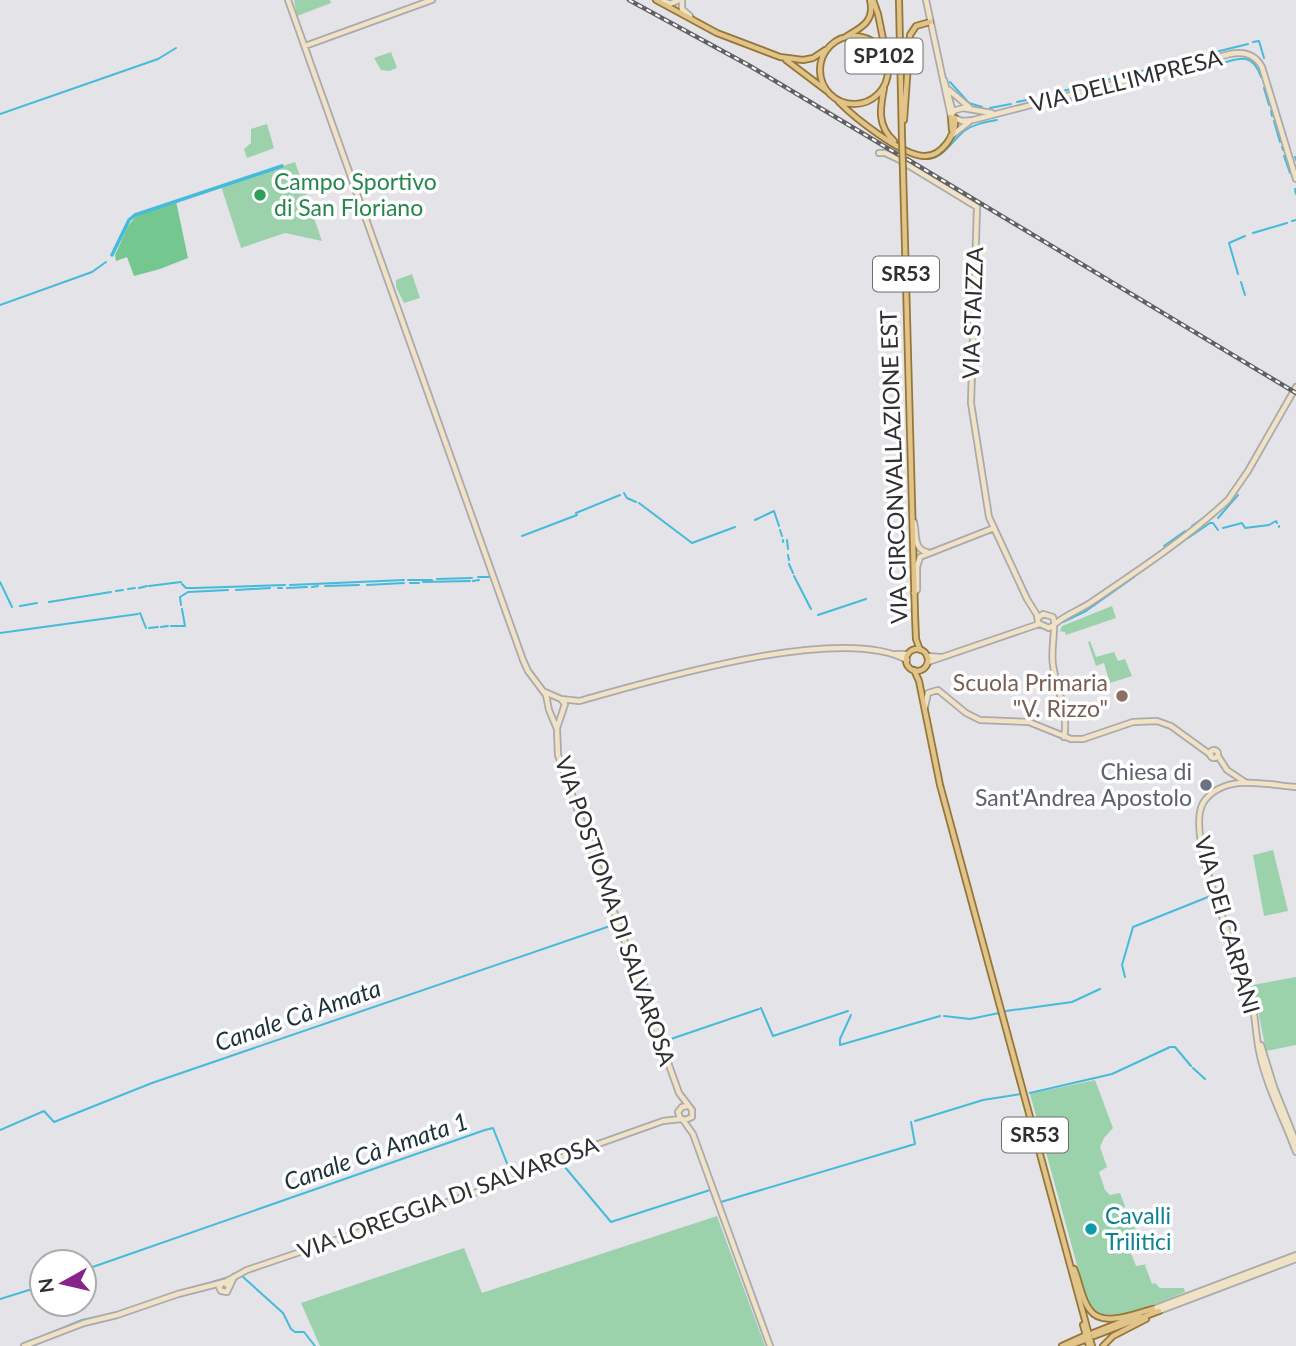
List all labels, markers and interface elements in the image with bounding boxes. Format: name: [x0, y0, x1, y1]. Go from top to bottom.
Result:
road number: SP102: [846, 38, 922, 74]
street label: VIA DELL'IMPRESA: [1027, 43, 1225, 117]
place label: Campo Sportivo di San Floriano: [274, 167, 437, 221]
marker: Campo Sportivo di San Floriano: [252, 187, 268, 203]
street label: VIA STAIZZA: [956, 246, 988, 380]
road number: SR53: [873, 256, 939, 292]
street label: VIA CIRCONVALLAZIONE EST: [874, 309, 912, 624]
place label: Scuola Primaria "V. Rizzo": [953, 668, 1108, 722]
marker: Scuola Primaria "V. Rizzo": [1114, 688, 1130, 704]
street label: VIA POSTIOMA DI SALVAROSA: [550, 752, 682, 1070]
place label: Chiesa di Sant'Andrea Apostolo: [975, 757, 1192, 811]
marker: Chiesa di Sant'Andrea Apostolo: [1198, 777, 1214, 793]
street label: VIA DEI CARPANI: [1189, 833, 1267, 1017]
water label: Canale Cà Amata: [211, 973, 384, 1057]
water label: Canale Cà Amata 1: [280, 1105, 471, 1196]
road number: SR53: [1002, 1118, 1068, 1152]
street label: VIA LOREGGIA DI SALVAROSA: [294, 1129, 602, 1265]
place label: Cavalli Trilitici: [1105, 1201, 1172, 1255]
marker: Cavalli Trilitici: [1083, 1221, 1099, 1237]
north arrow: [28, 1248, 98, 1318]
text: N: [33, 1277, 58, 1294]

